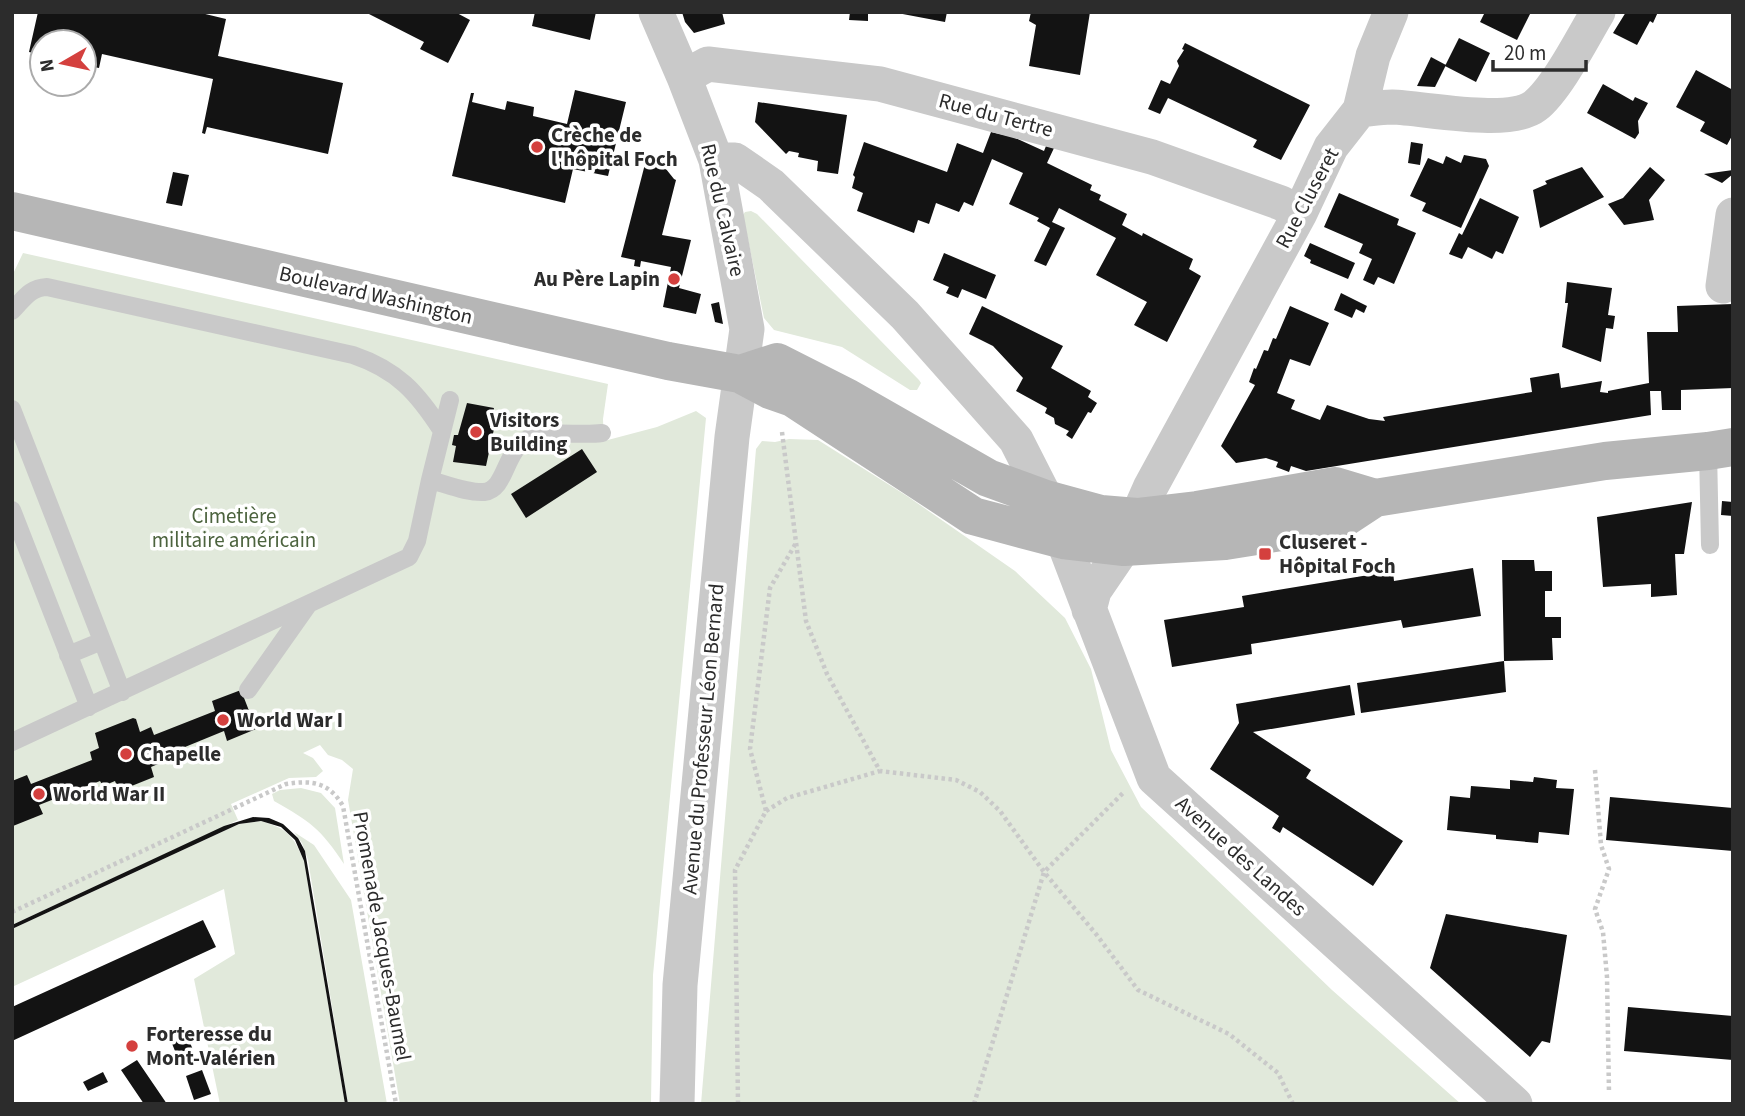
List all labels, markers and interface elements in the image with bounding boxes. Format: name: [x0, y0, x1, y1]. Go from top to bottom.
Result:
north arrow: [28, 28, 98, 98]
scale bar: [1493, 28, 1586, 72]
text: 20 m: [1504, 38, 1546, 68]
text: N: [33, 57, 62, 74]
street label: Rue du Tertre: [935, 85, 1057, 145]
place label: Crèche de l'hôpital Foch: [551, 120, 678, 174]
marker: Crèche de l'hôpital Foch: [529, 139, 545, 155]
street label: Rue du Calvaire: [693, 140, 753, 280]
street label: Rue Cluseret: [1268, 142, 1346, 254]
street label: Boulevard Washington: [276, 258, 476, 332]
place label: Au Père Lapin: [533, 264, 660, 294]
marker: Au Père Lapin: [666, 271, 682, 287]
place label: Visitors Building: [489, 405, 568, 459]
marker: Visitors Building: [468, 424, 484, 440]
park label: Cimetière militaire américain: [152, 501, 316, 555]
place label: Cluseret - Hôpital Foch: [1279, 527, 1396, 581]
marker: Cluseret - Hôpital Foch: [1257, 546, 1273, 562]
street label: Avenue du Professeur Léon Bernard: [674, 582, 732, 896]
place label: World War I: [237, 705, 343, 735]
marker: World War I: [215, 712, 231, 728]
place label: Chapelle: [140, 739, 221, 769]
marker: Chapelle: [118, 746, 134, 762]
place label: World War II: [53, 779, 165, 809]
marker: World War II: [31, 786, 47, 802]
street label: Avenue des Landes: [1169, 789, 1313, 923]
street label: Promenade Jacques-Baumel: [345, 809, 419, 1063]
place label: Forteresse du Mont-Valérien: [146, 1019, 275, 1073]
marker: Forteresse du Mont-Valérien: [124, 1038, 140, 1054]

